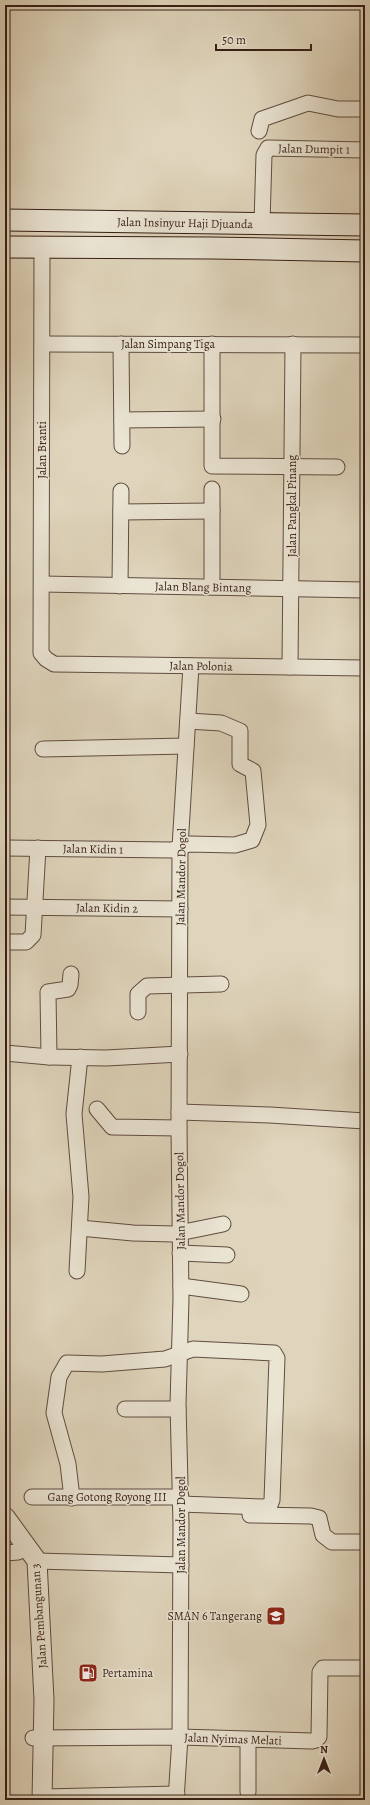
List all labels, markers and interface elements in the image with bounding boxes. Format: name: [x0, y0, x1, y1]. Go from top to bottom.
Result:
scale bar: [216, 26, 311, 52]
text: 50 m: [222, 32, 246, 48]
street label: Jalan Dumpit 1: [278, 140, 350, 158]
street label: Jalan Insinyur Haji Djuanda: [117, 214, 254, 232]
street label: Jalan Simpang Tiga: [121, 336, 215, 352]
street label: Jalan Branti: [34, 421, 50, 479]
street label: Jalan Pangkal Pinang: [284, 455, 300, 557]
street label: Jalan Blang Bintang: [155, 578, 251, 596]
street label: Jalan Polonia: [169, 657, 233, 675]
street label: Jalan Mandor Dogol: [172, 828, 190, 926]
street label: Jalan Kidin 1: [63, 840, 123, 858]
street label: Jalan Kidin 2: [76, 899, 138, 917]
street label: Jalan Mandor Dogol: [171, 1152, 189, 1250]
street label: Jalan Mandor Dogol: [173, 1476, 189, 1574]
street label: Gang Gotong Royong III: [48, 1489, 166, 1505]
street label: Jalan Pembangunan 3: [27, 1563, 51, 1669]
school or university icon: SMAN 6 Tangerang: [265, 1605, 287, 1627]
place label: SMAN 6 Tangerang: [167, 1608, 262, 1624]
fuel station icon: Pertamina: [77, 1662, 99, 1684]
place label: Pertamina: [102, 1665, 154, 1681]
street label: Jalan Nyimas Melati: [184, 1729, 282, 1749]
north arrow: [304, 1739, 344, 1779]
text: N: [320, 1742, 328, 1757]

